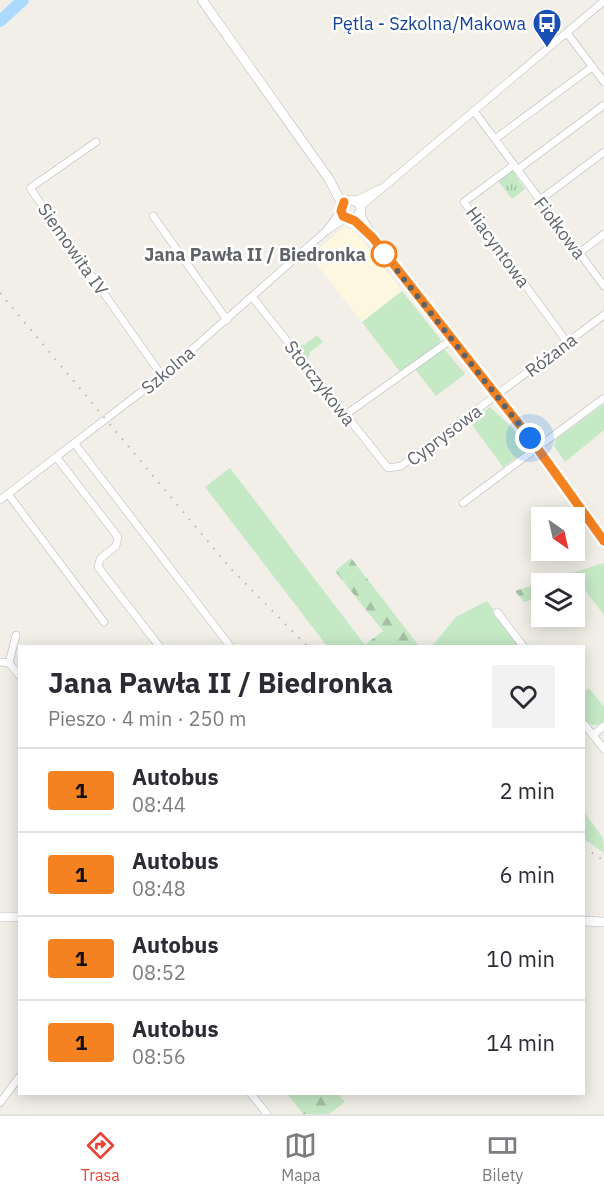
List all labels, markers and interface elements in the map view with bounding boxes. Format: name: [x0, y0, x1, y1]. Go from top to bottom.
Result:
bus stop icon: Pętla - Szkolna/Makowa: [531, 7, 563, 49]
place label: Pętla - Szkolna/Makowa: [332, 12, 526, 35]
street label: Fiołkowa: [529, 192, 591, 264]
street label: Siemowita IV: [33, 198, 113, 300]
street label: Hiacyntowa: [461, 202, 535, 292]
marker: Jana Pawła II / Biedronka: [371, 241, 397, 267]
place label: Jana Pawła II / Biedronka: [144, 243, 366, 266]
street label: Różana: [521, 328, 582, 382]
street label: Storczykowa: [279, 336, 361, 431]
street label: Szkolna: [137, 341, 200, 399]
street label: Cyprysowa: [402, 399, 486, 471]
your location: [515, 423, 545, 453]
north arrow: [531, 507, 585, 561]
map controls: [531, 507, 585, 627]
button: layers: [531, 573, 585, 627]
text: Jana Pawła II / Biedronka: [48, 664, 393, 701]
button: heart: [492, 665, 555, 728]
text: Pieszo · 4 min · 250 m: [48, 705, 247, 732]
text: Autobus: [132, 762, 219, 791]
text: 1: [75, 776, 87, 804]
text: 2 min: [499, 776, 555, 805]
text: 08:44: [132, 791, 186, 818]
text: Autobus: [132, 846, 219, 875]
text: 1: [75, 860, 87, 888]
text: 6 min: [499, 860, 555, 889]
text: 08:48: [132, 875, 186, 902]
text: Autobus: [132, 930, 219, 959]
text: 1: [75, 944, 87, 972]
text: 10 min: [486, 944, 555, 973]
text: 08:52: [132, 959, 186, 986]
text: Autobus: [132, 1014, 219, 1043]
text: 1: [75, 1028, 87, 1056]
text: 14 min: [486, 1028, 555, 1057]
text: 08:56: [132, 1043, 186, 1070]
tab: Trasa: [81, 1129, 120, 1185]
tab: Mapa: [281, 1129, 321, 1185]
tab: Bilety: [482, 1129, 523, 1185]

